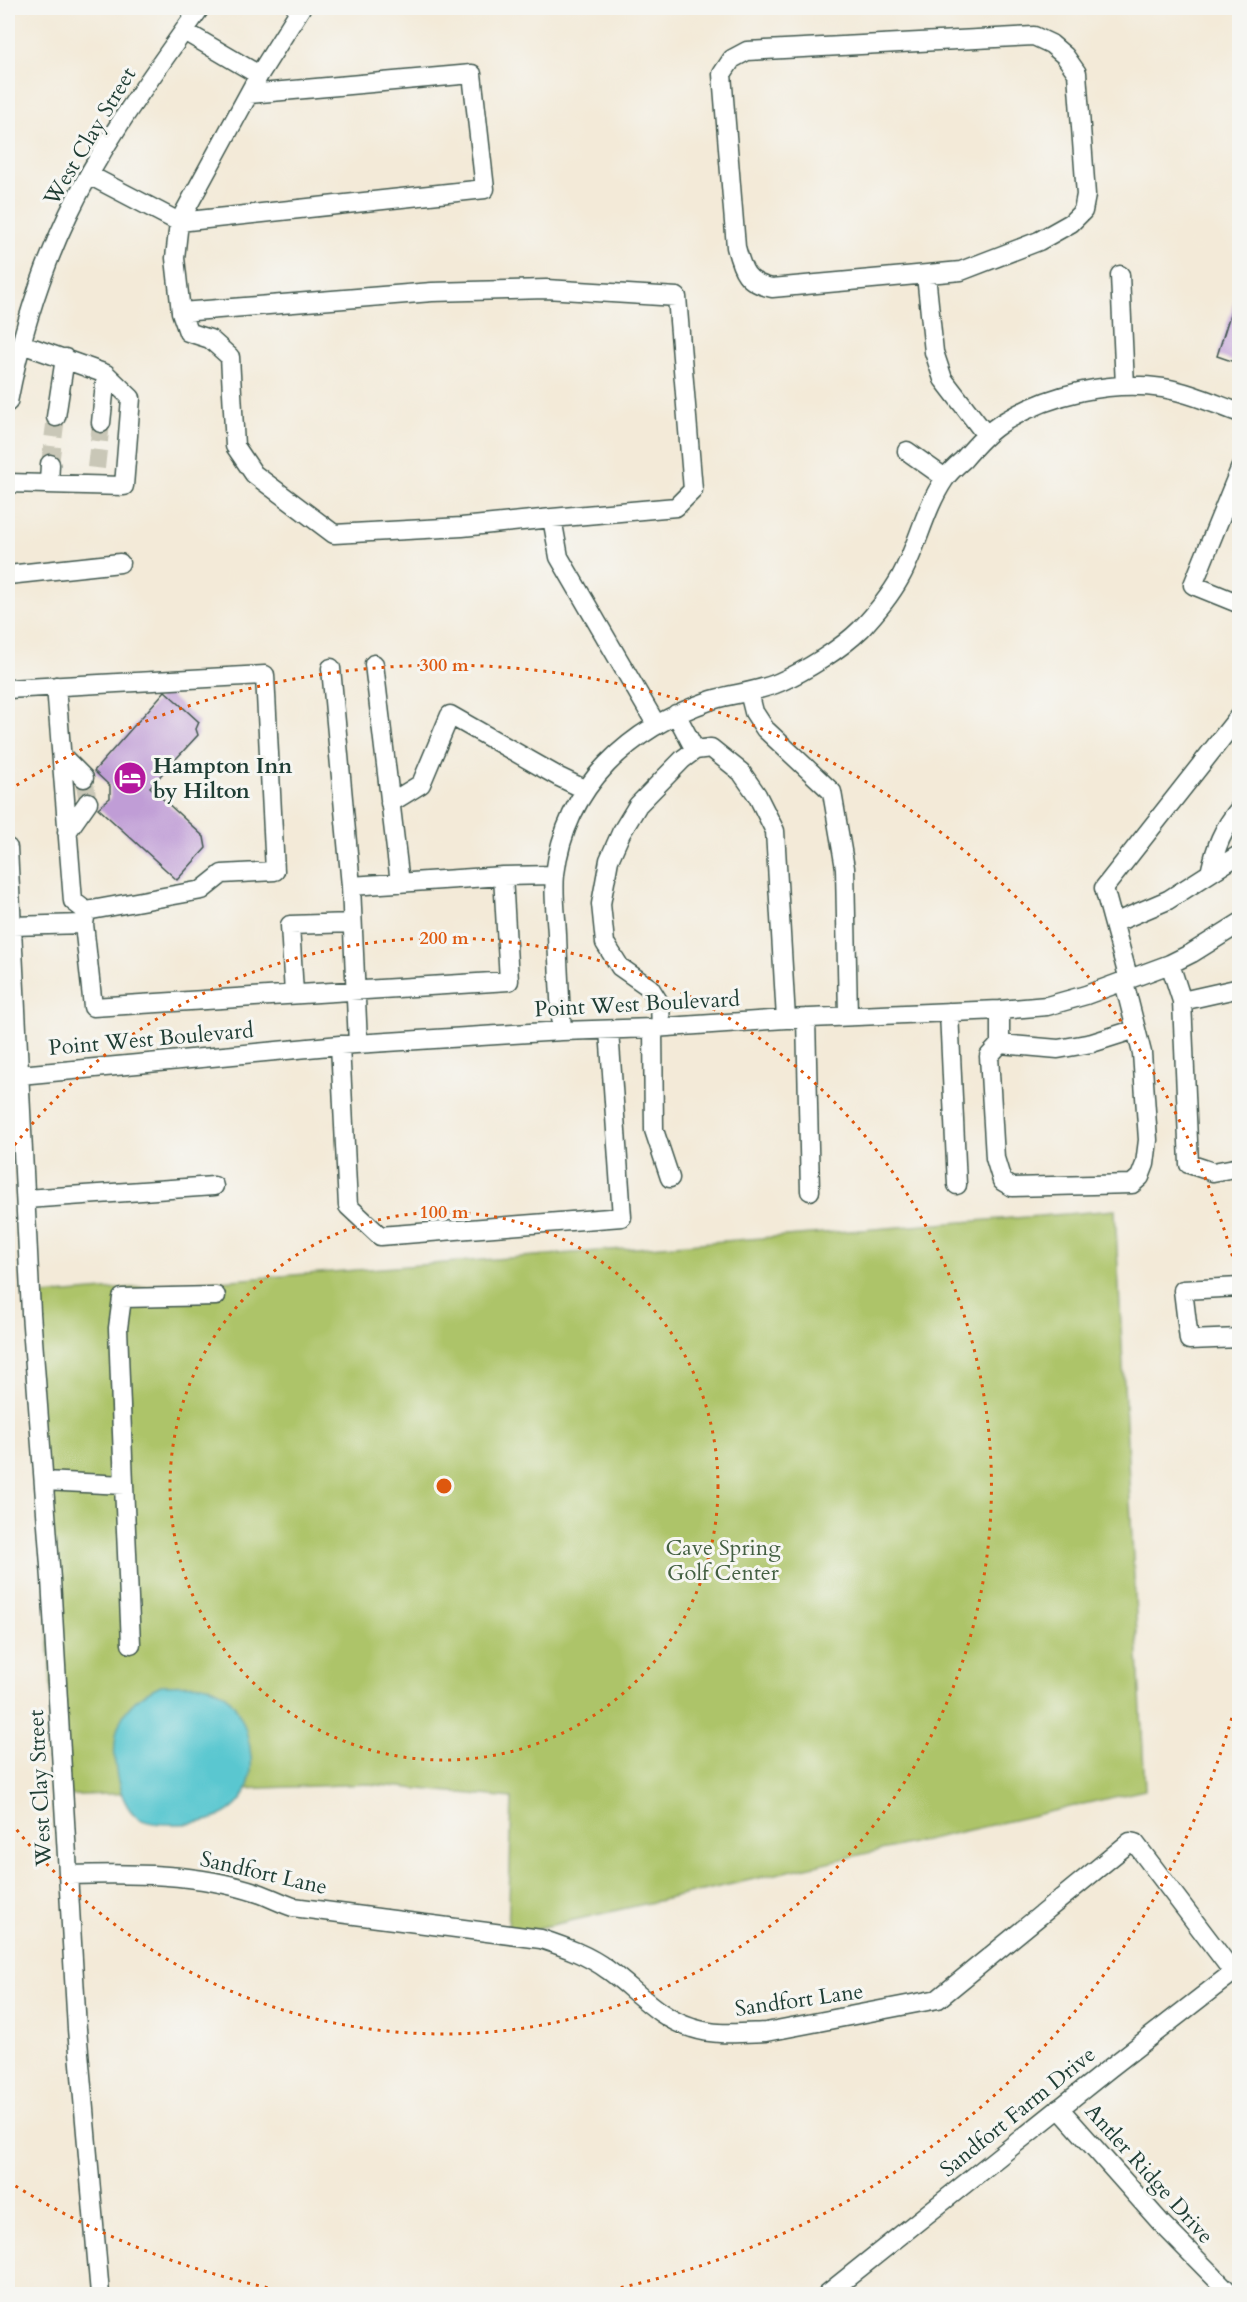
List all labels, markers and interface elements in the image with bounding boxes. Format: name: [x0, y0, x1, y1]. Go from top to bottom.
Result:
street label: West Clay Street: [36, 62, 143, 212]
text: 300 m: [419, 653, 469, 678]
place label: Hampton Inn by Hilton: [153, 751, 292, 806]
hotel icon: Hampton Inn by Hilton: [112, 760, 148, 796]
text: 200 m: [419, 926, 469, 951]
street label: Point West Boulevard: [533, 984, 741, 1024]
street label: Point West Boulevard: [47, 1015, 255, 1063]
text: 100 m: [419, 1200, 469, 1225]
centre of rings: [434, 1476, 454, 1496]
park label: Cave Spring Golf Center: [665, 1533, 781, 1588]
street label: West Clay Street: [21, 1709, 59, 1868]
street label: Sandfort Lane: [197, 1844, 330, 1902]
street label: Sandfort Lane: [733, 1976, 865, 2024]
street label: Sandfort Farm Drive: [934, 2040, 1102, 2184]
street label: Antler Ridge Drive: [1078, 2097, 1220, 2250]

